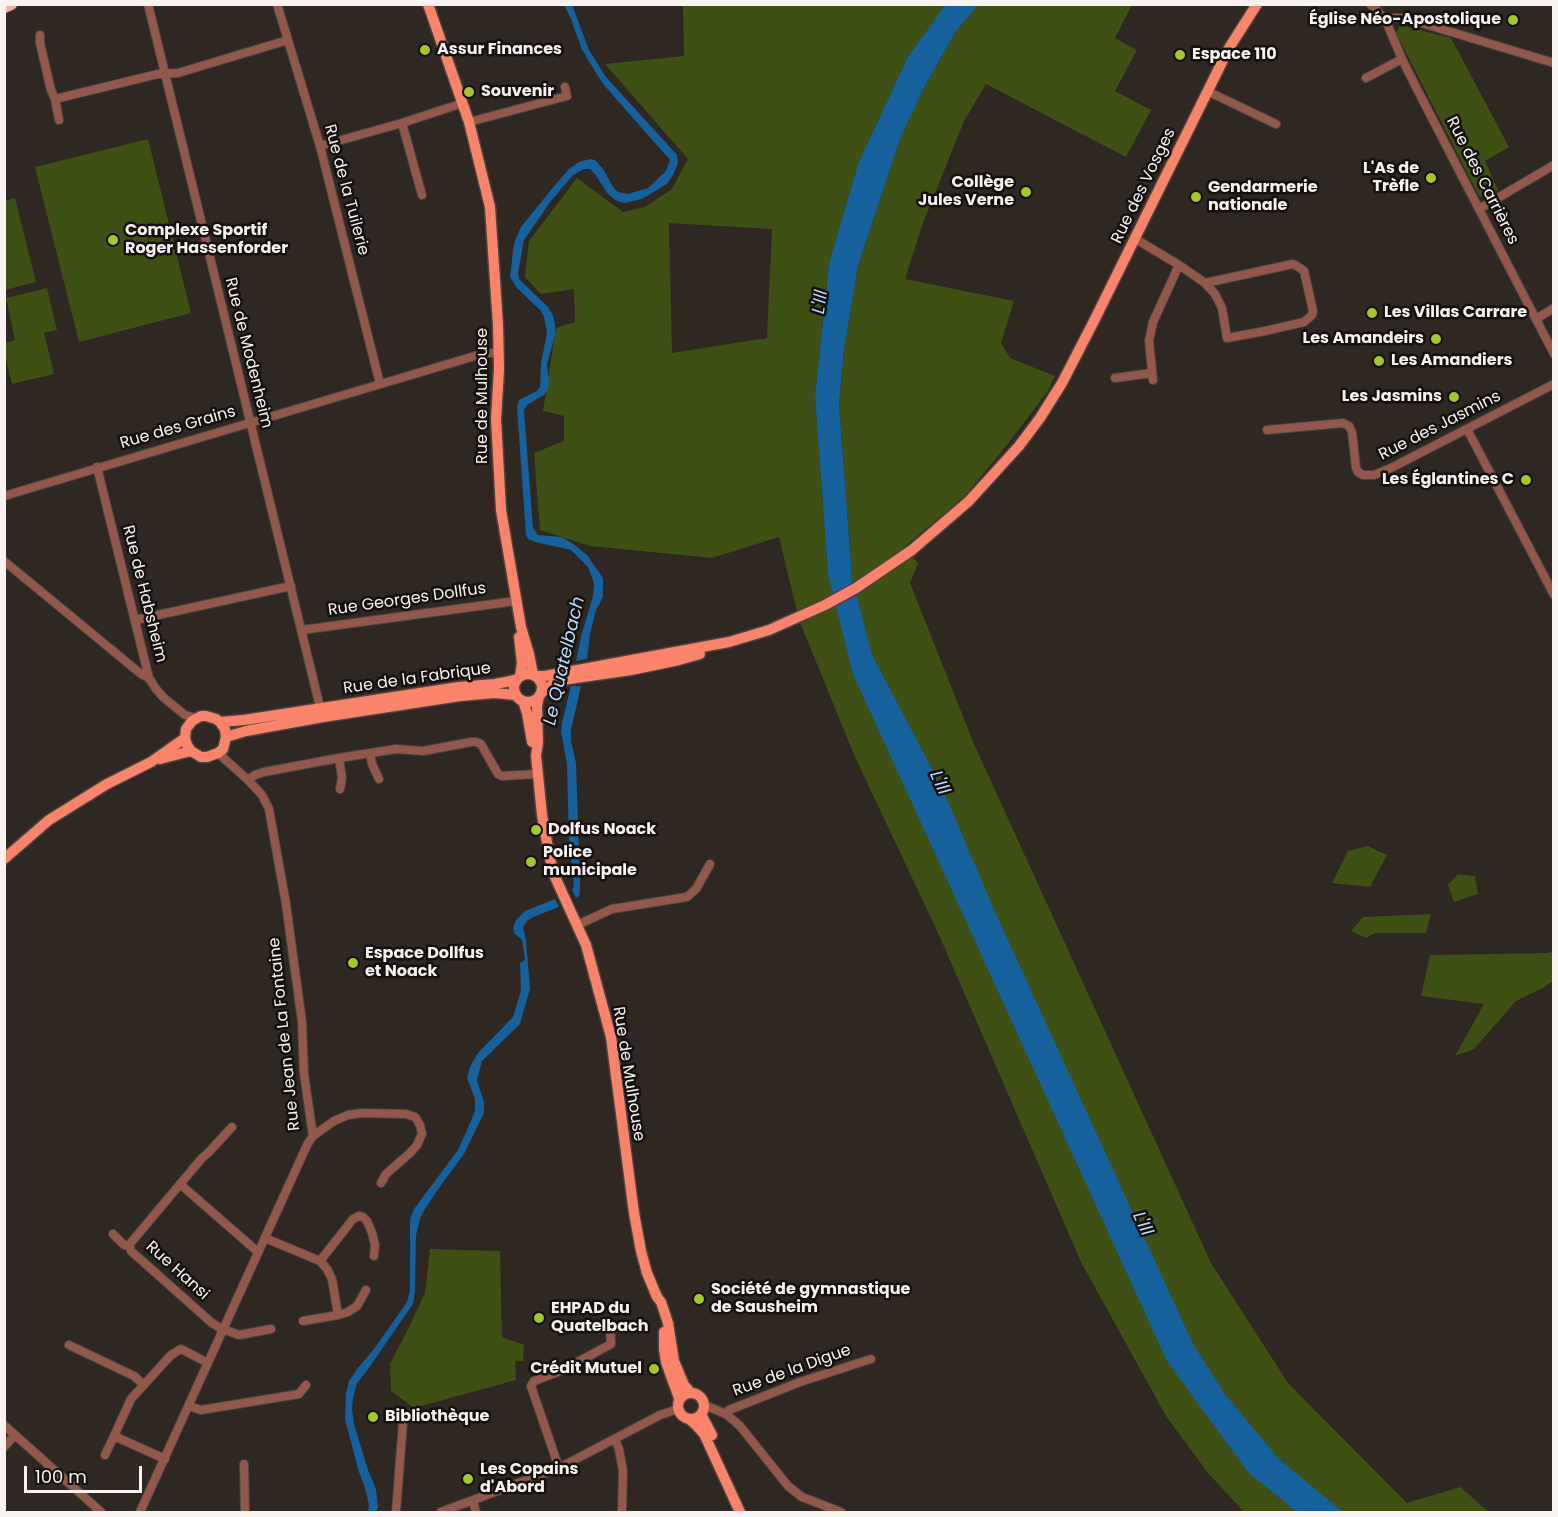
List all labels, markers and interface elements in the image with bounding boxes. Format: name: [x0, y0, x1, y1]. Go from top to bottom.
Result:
place label: Église Néo-Apostolique: [1309, 10, 1501, 30]
marker: Église Néo-Apostolique: [1506, 13, 1520, 27]
place label: Assur Finances: [437, 40, 562, 60]
marker: Assur Finances: [418, 43, 432, 57]
place label: Espace 110: [1192, 45, 1277, 65]
marker: Espace 110: [1173, 48, 1187, 62]
place label: Souvenir: [481, 82, 554, 102]
marker: Souvenir: [462, 85, 476, 99]
street label: Rue des Carrières: [1442, 114, 1522, 248]
street label: Rue de la Tuilerie: [319, 122, 373, 258]
street label: Rue des Vosges: [1108, 125, 1180, 247]
place label: L'As de Trèfle: [1363, 159, 1419, 197]
marker: L'As de Trèfle: [1424, 171, 1438, 185]
place label: Collège Jules Verne: [918, 173, 1014, 211]
place label: Gendarmerie nationale: [1208, 178, 1318, 216]
marker: Collège Jules Verne: [1019, 185, 1033, 199]
marker: Gendarmerie nationale: [1189, 190, 1203, 204]
place label: Complexe Sportif Roger Hassenforder: [125, 221, 288, 259]
marker: Complexe Sportif Roger Hassenforder: [106, 233, 120, 247]
street label: Rue de Modenheim: [220, 276, 276, 430]
water label: L'Ill: [809, 289, 833, 315]
place label: Les Villas Carrare: [1384, 303, 1527, 323]
marker: Les Villas Carrare: [1365, 306, 1379, 320]
street label: Rue de Mulhouse: [473, 328, 493, 464]
place label: Les Amandeirs: [1303, 329, 1424, 349]
marker: Les Amandeirs: [1429, 332, 1443, 346]
place label: Les Amandiers: [1391, 351, 1512, 371]
marker: Les Amandiers: [1372, 354, 1386, 368]
place label: Les Jasmins: [1342, 387, 1442, 407]
street label: Rue des Jasmins: [1376, 387, 1504, 465]
marker: Les Jasmins: [1447, 390, 1461, 404]
street label: Rue des Grains: [118, 402, 238, 454]
place label: Les Églantines C: [1382, 470, 1514, 490]
marker: Les Églantines C: [1519, 473, 1533, 487]
street label: Rue de Habsheim: [118, 523, 170, 665]
street label: Rue Georges Dollfus: [327, 579, 487, 621]
water label: Le Quatelbach: [540, 595, 590, 727]
street label: Rue de la Fabrique: [342, 659, 492, 699]
water label: L'Ill: [924, 768, 954, 798]
place label: Dolfus Noack: [548, 820, 656, 840]
marker: Dolfus Noack: [529, 823, 543, 837]
place label: Police municipale: [543, 843, 637, 881]
marker: Police municipale: [524, 855, 538, 869]
street label: Rue Jean de La Fontaine: [265, 936, 305, 1132]
place label: Espace Dollfus et Noack: [365, 944, 484, 982]
marker: Espace Dollfus et Noack: [346, 956, 360, 970]
street label: Rue de Mulhouse: [608, 1005, 648, 1143]
water label: L'Ill: [1127, 1209, 1157, 1239]
street label: Rue Hansi: [141, 1238, 213, 1304]
place label: Société de gymnastique de Sausheim: [711, 1280, 910, 1318]
marker: Société de gymnastique de Sausheim: [692, 1292, 706, 1306]
place label: EHPAD du Quatelbach: [551, 1299, 649, 1337]
marker: EHPAD du Quatelbach: [532, 1311, 546, 1325]
street label: Rue de la Digue: [730, 1341, 854, 1401]
place label: Crédit Mutuel: [530, 1359, 642, 1379]
marker: Crédit Mutuel: [647, 1362, 661, 1376]
place label: Bibliothèque: [385, 1407, 489, 1427]
marker: Bibliothèque: [366, 1410, 380, 1424]
scale bar: [27, 1454, 146, 1492]
place label: Les Copains d'Abord: [480, 1460, 578, 1498]
text: 100 m: [35, 1464, 87, 1489]
marker: Les Copains d'Abord: [461, 1472, 475, 1486]

